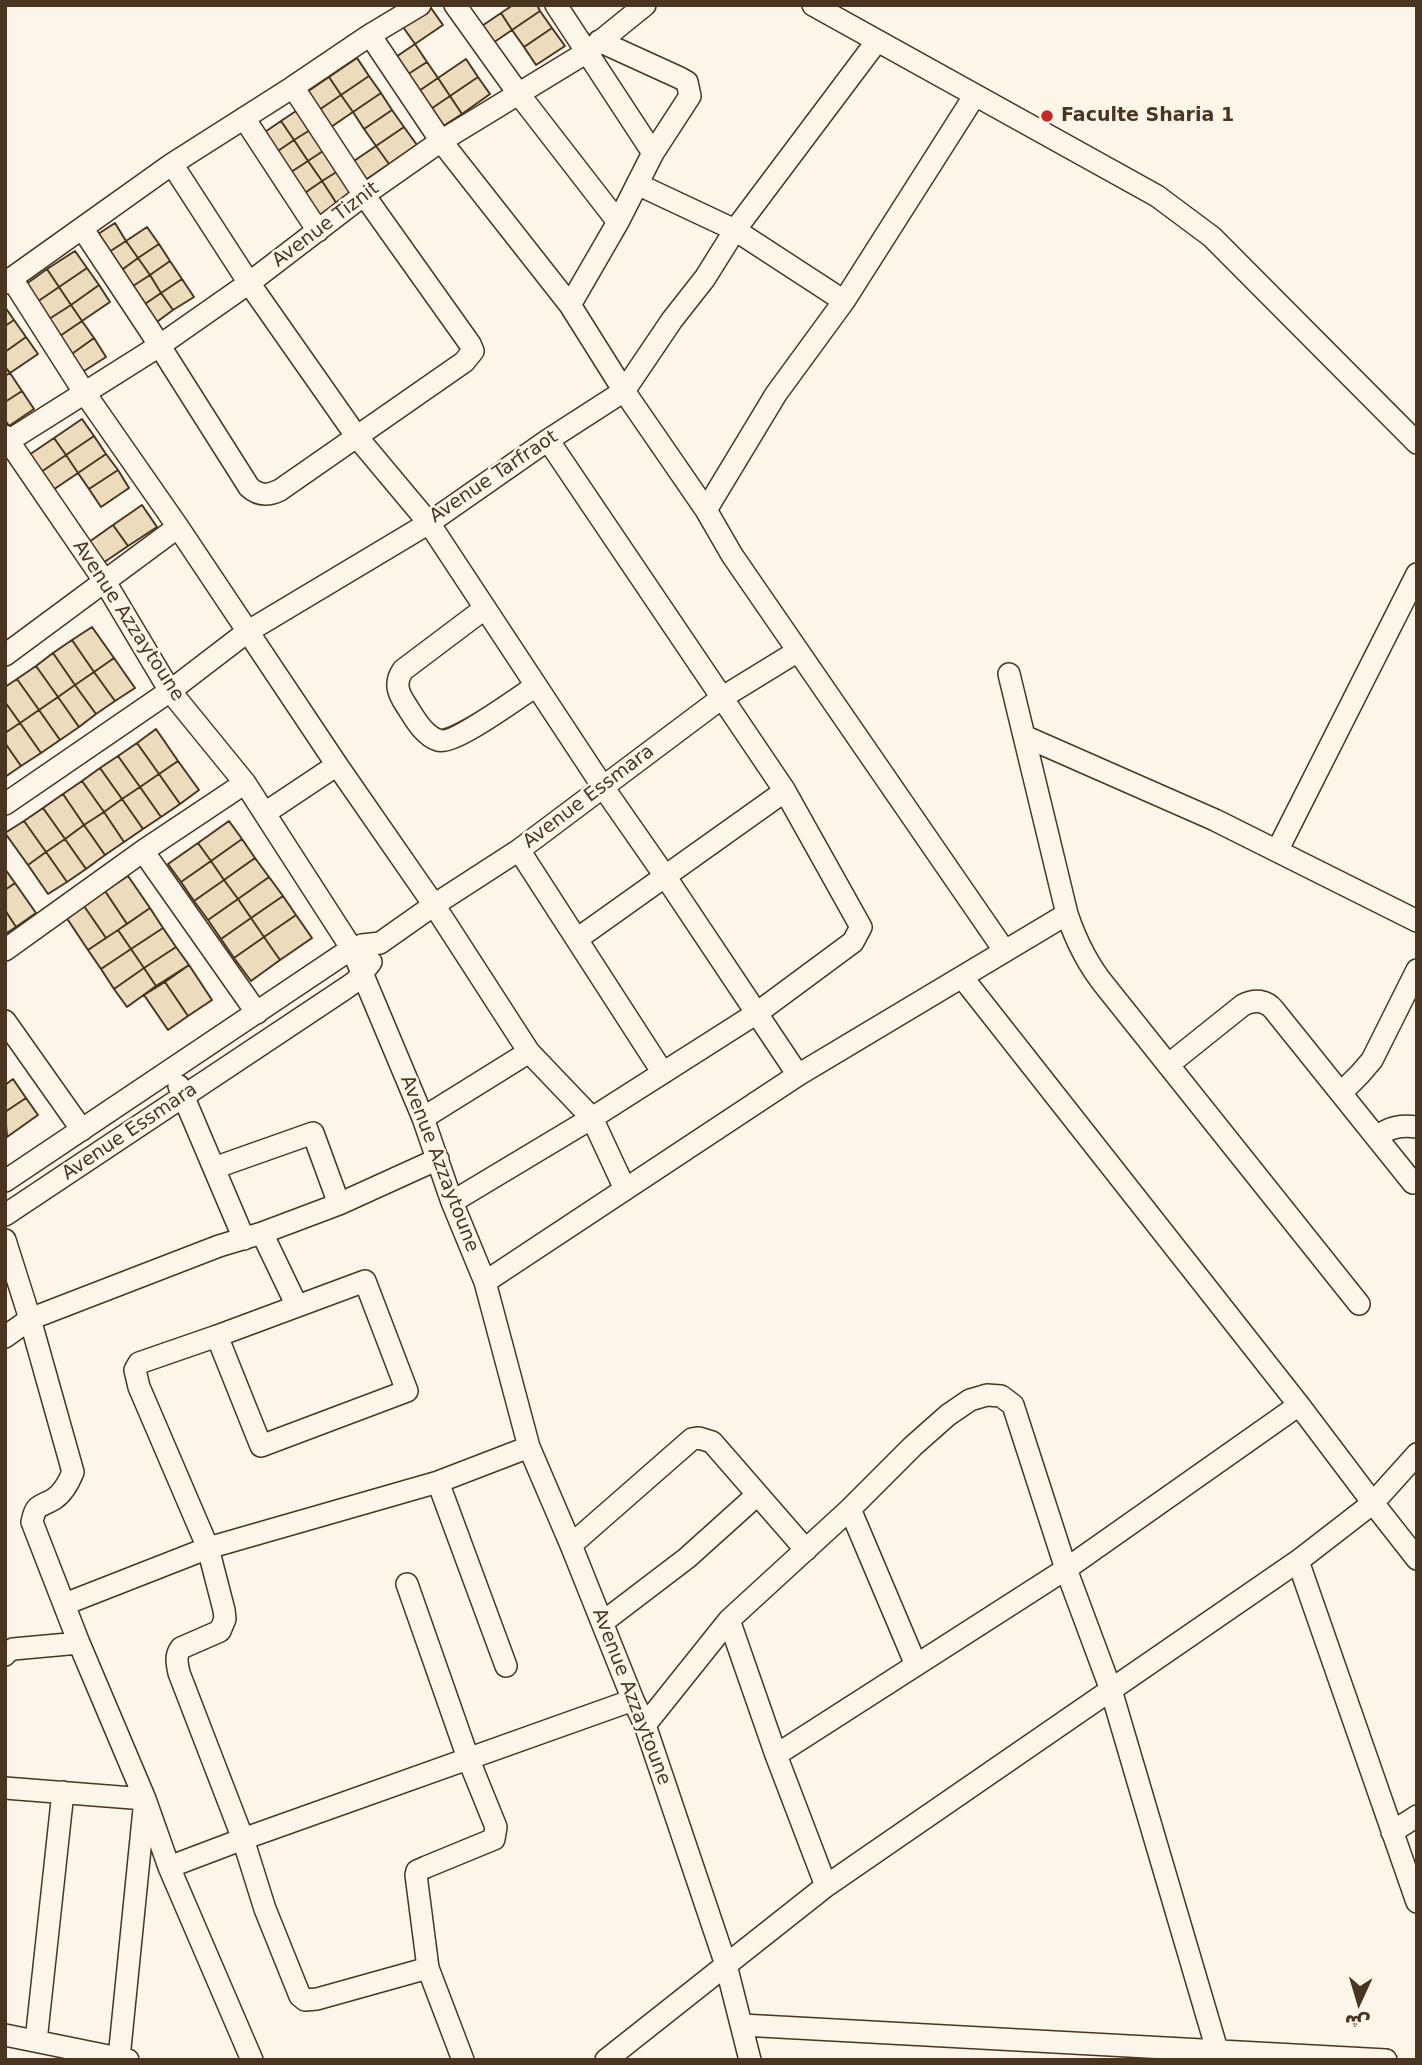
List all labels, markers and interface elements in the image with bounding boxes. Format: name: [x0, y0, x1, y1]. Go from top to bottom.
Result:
place label: Faculte Sharia 1: [1061, 105, 1234, 127]
marker: Faculte Sharia 1: [1039, 108, 1055, 124]
street label: Avenue Tiznit: [268, 177, 384, 273]
street label: Avenue Tarfraot: [426, 426, 562, 528]
street label: Avenue Azzaytoune: [67, 536, 189, 706]
street label: Avenue Essmara: [519, 740, 659, 854]
street label: Avenue Azzaytoune: [395, 1072, 483, 1256]
street label: Avenue Essmara: [58, 1078, 202, 1186]
street label: Avenue Azzaytoune: [587, 1605, 675, 1789]
north arrow: [1324, 1967, 1394, 2037]
text: ش: [1344, 2011, 1371, 2035]

